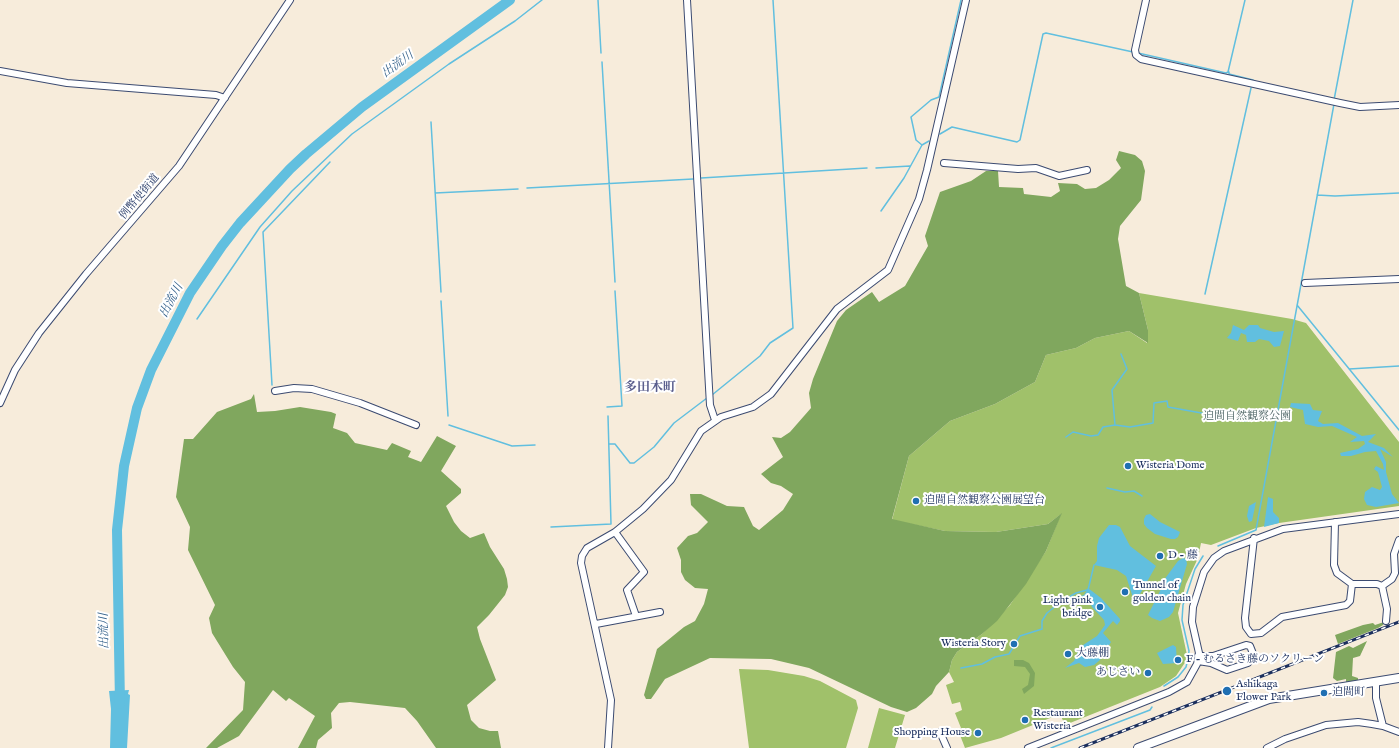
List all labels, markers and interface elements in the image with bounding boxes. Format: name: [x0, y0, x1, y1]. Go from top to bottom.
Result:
water label: 出流川: [379, 49, 417, 81]
street label: 例幣使街道: [117, 172, 163, 222]
water label: 出流川: [157, 282, 187, 320]
district label: 多田木町: [624, 380, 676, 396]
park label: 迫間自然観察公園: [1203, 410, 1291, 424]
place label: Wisteria Dome: [1136, 459, 1205, 473]
marker: Wisteria Dome: [1123, 461, 1133, 471]
place label: 迫間自然観察公園展望台: [924, 494, 1045, 508]
marker: 迫間自然観察公園展望台: [911, 496, 921, 506]
place label: D - 藤: [1168, 549, 1198, 563]
marker: D - 藤: [1155, 551, 1165, 561]
place label: Tunnel of golden chain: [1133, 579, 1191, 605]
marker: Tunnel of golden chain: [1120, 587, 1130, 597]
place label: Light pink bridge: [1043, 594, 1092, 620]
marker: Light pink bridge: [1095, 602, 1105, 612]
water label: 出流川: [97, 613, 113, 649]
place label: Wisteria Story: [941, 637, 1006, 651]
marker: Wisteria Story: [1009, 639, 1019, 649]
place label: 大藤棚: [1076, 647, 1109, 661]
marker: 大藤棚: [1063, 649, 1073, 659]
place label: F - むるさき藤のソクリーン: [1186, 653, 1324, 667]
marker: F - むるさき藤のソクリーン: [1173, 655, 1183, 665]
place label: あじさい: [1096, 666, 1140, 680]
marker: あじさい: [1143, 668, 1153, 678]
place label: Ashikaga Flower Park: [1236, 678, 1291, 704]
marker: Ashikaga Flower Park: [1221, 685, 1233, 697]
place label: 迫間町: [1332, 686, 1365, 700]
marker: 迫間町: [1319, 688, 1329, 698]
place label: Restaurant Wisteria: [1033, 707, 1083, 733]
marker: Restaurant Wisteria: [1020, 715, 1030, 725]
place label: Shopping House: [894, 726, 970, 740]
marker: Shopping House: [973, 728, 983, 738]

